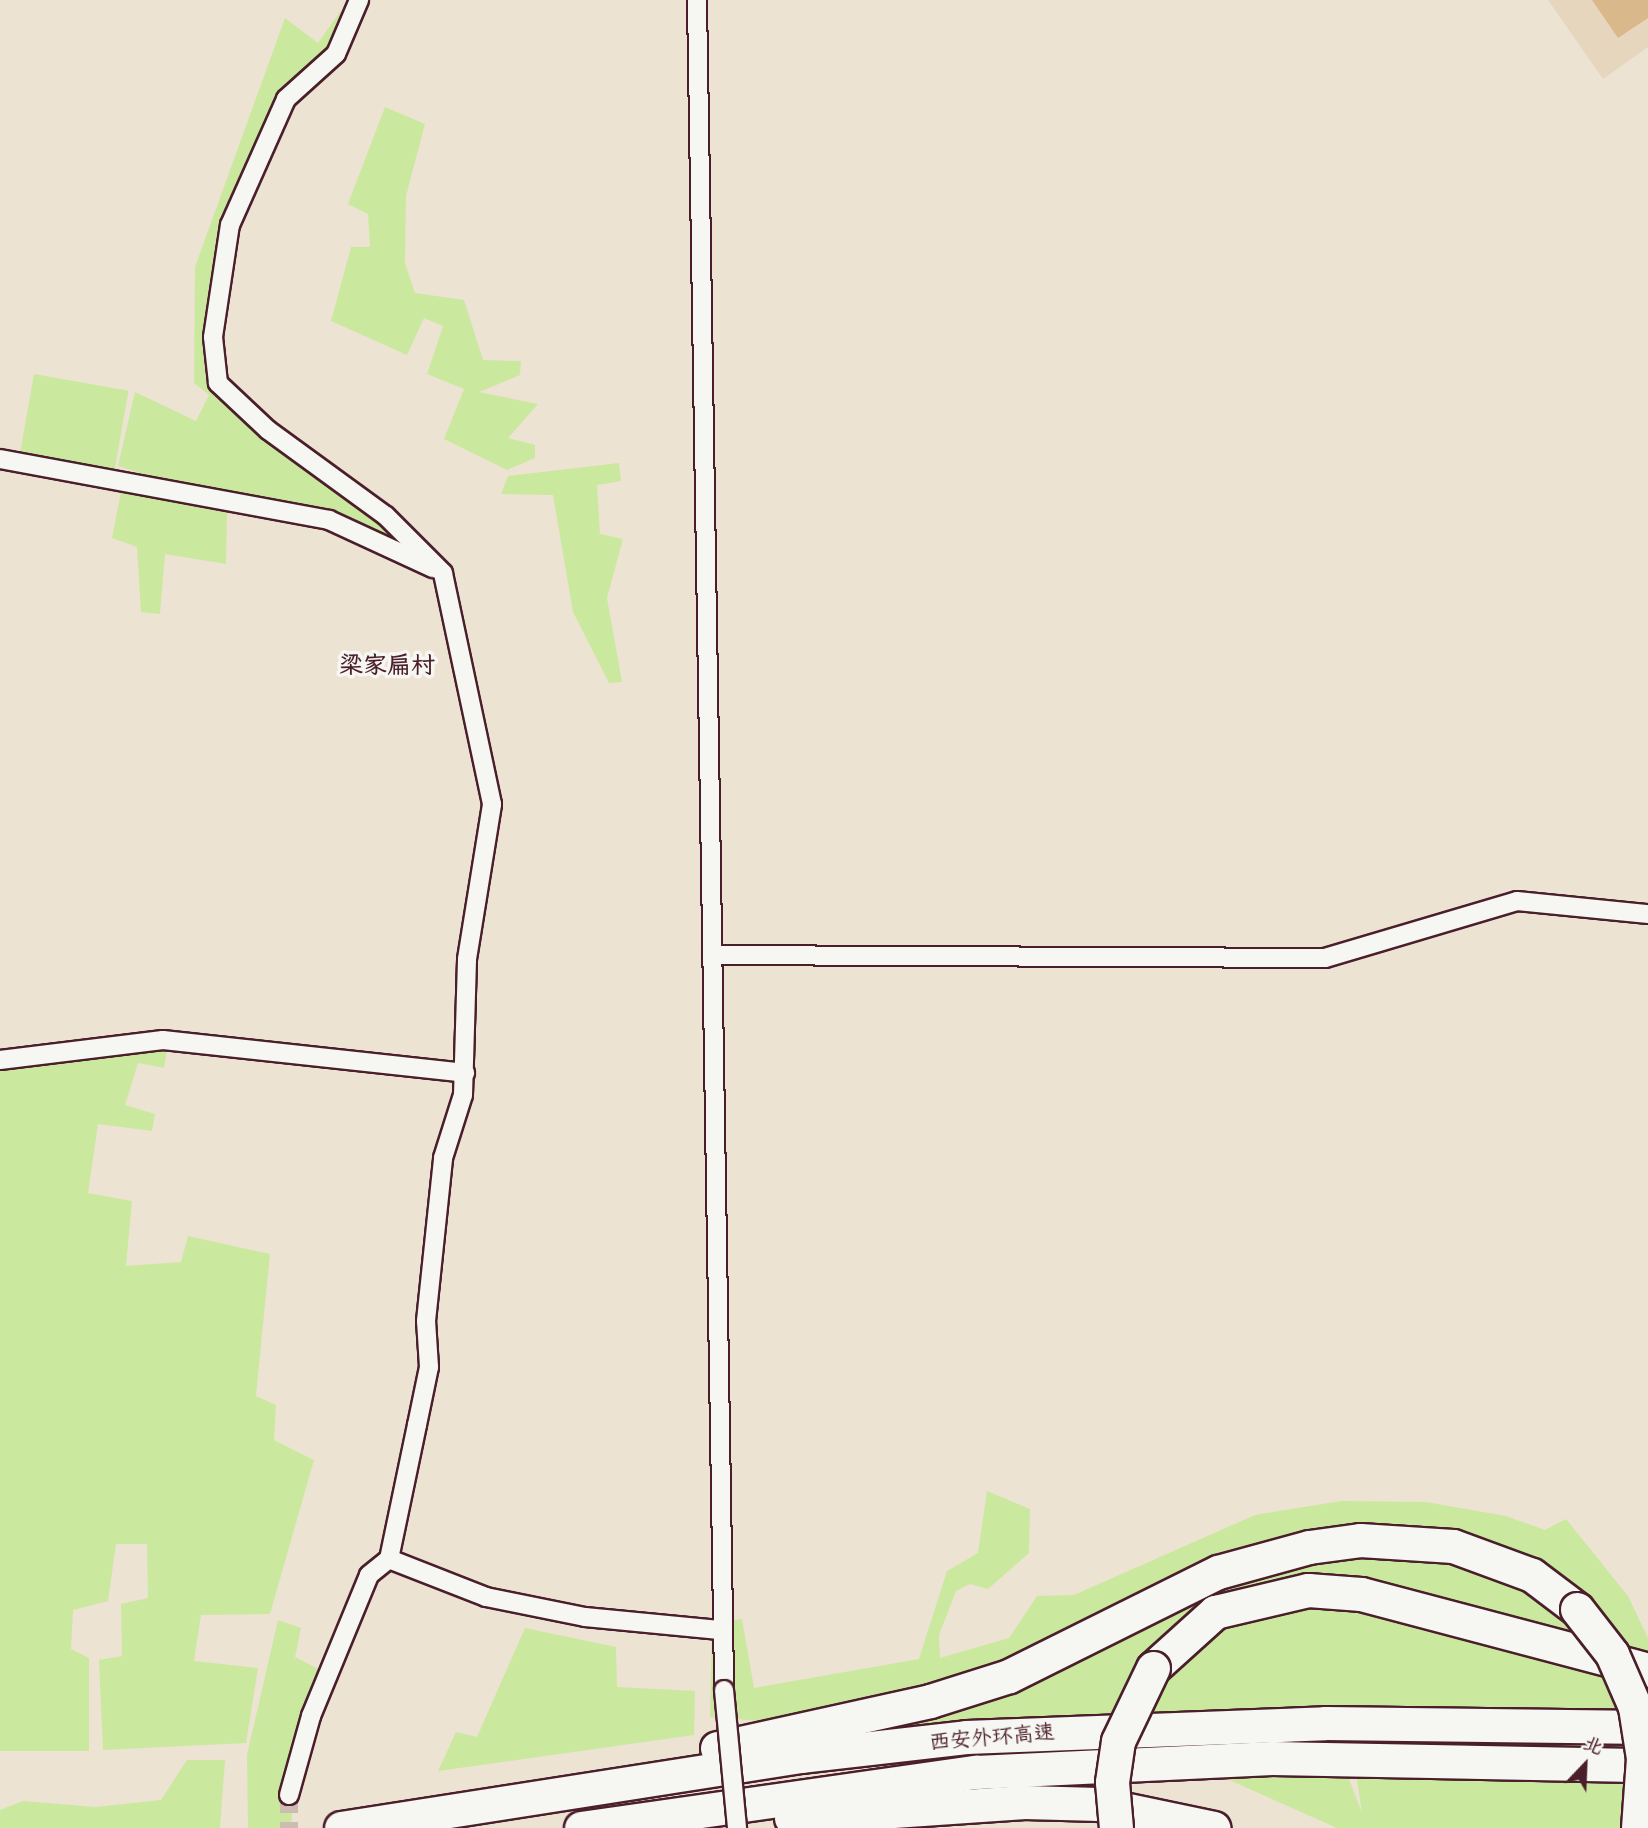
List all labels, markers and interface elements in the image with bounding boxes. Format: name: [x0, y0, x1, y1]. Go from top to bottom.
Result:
district label: 梁家扁村: [339, 652, 435, 680]
street label: 西安外环高速: [928, 1719, 1056, 1755]
north arrow: [1550, 1730, 1620, 1800]
text: 北: [1580, 1732, 1606, 1760]

